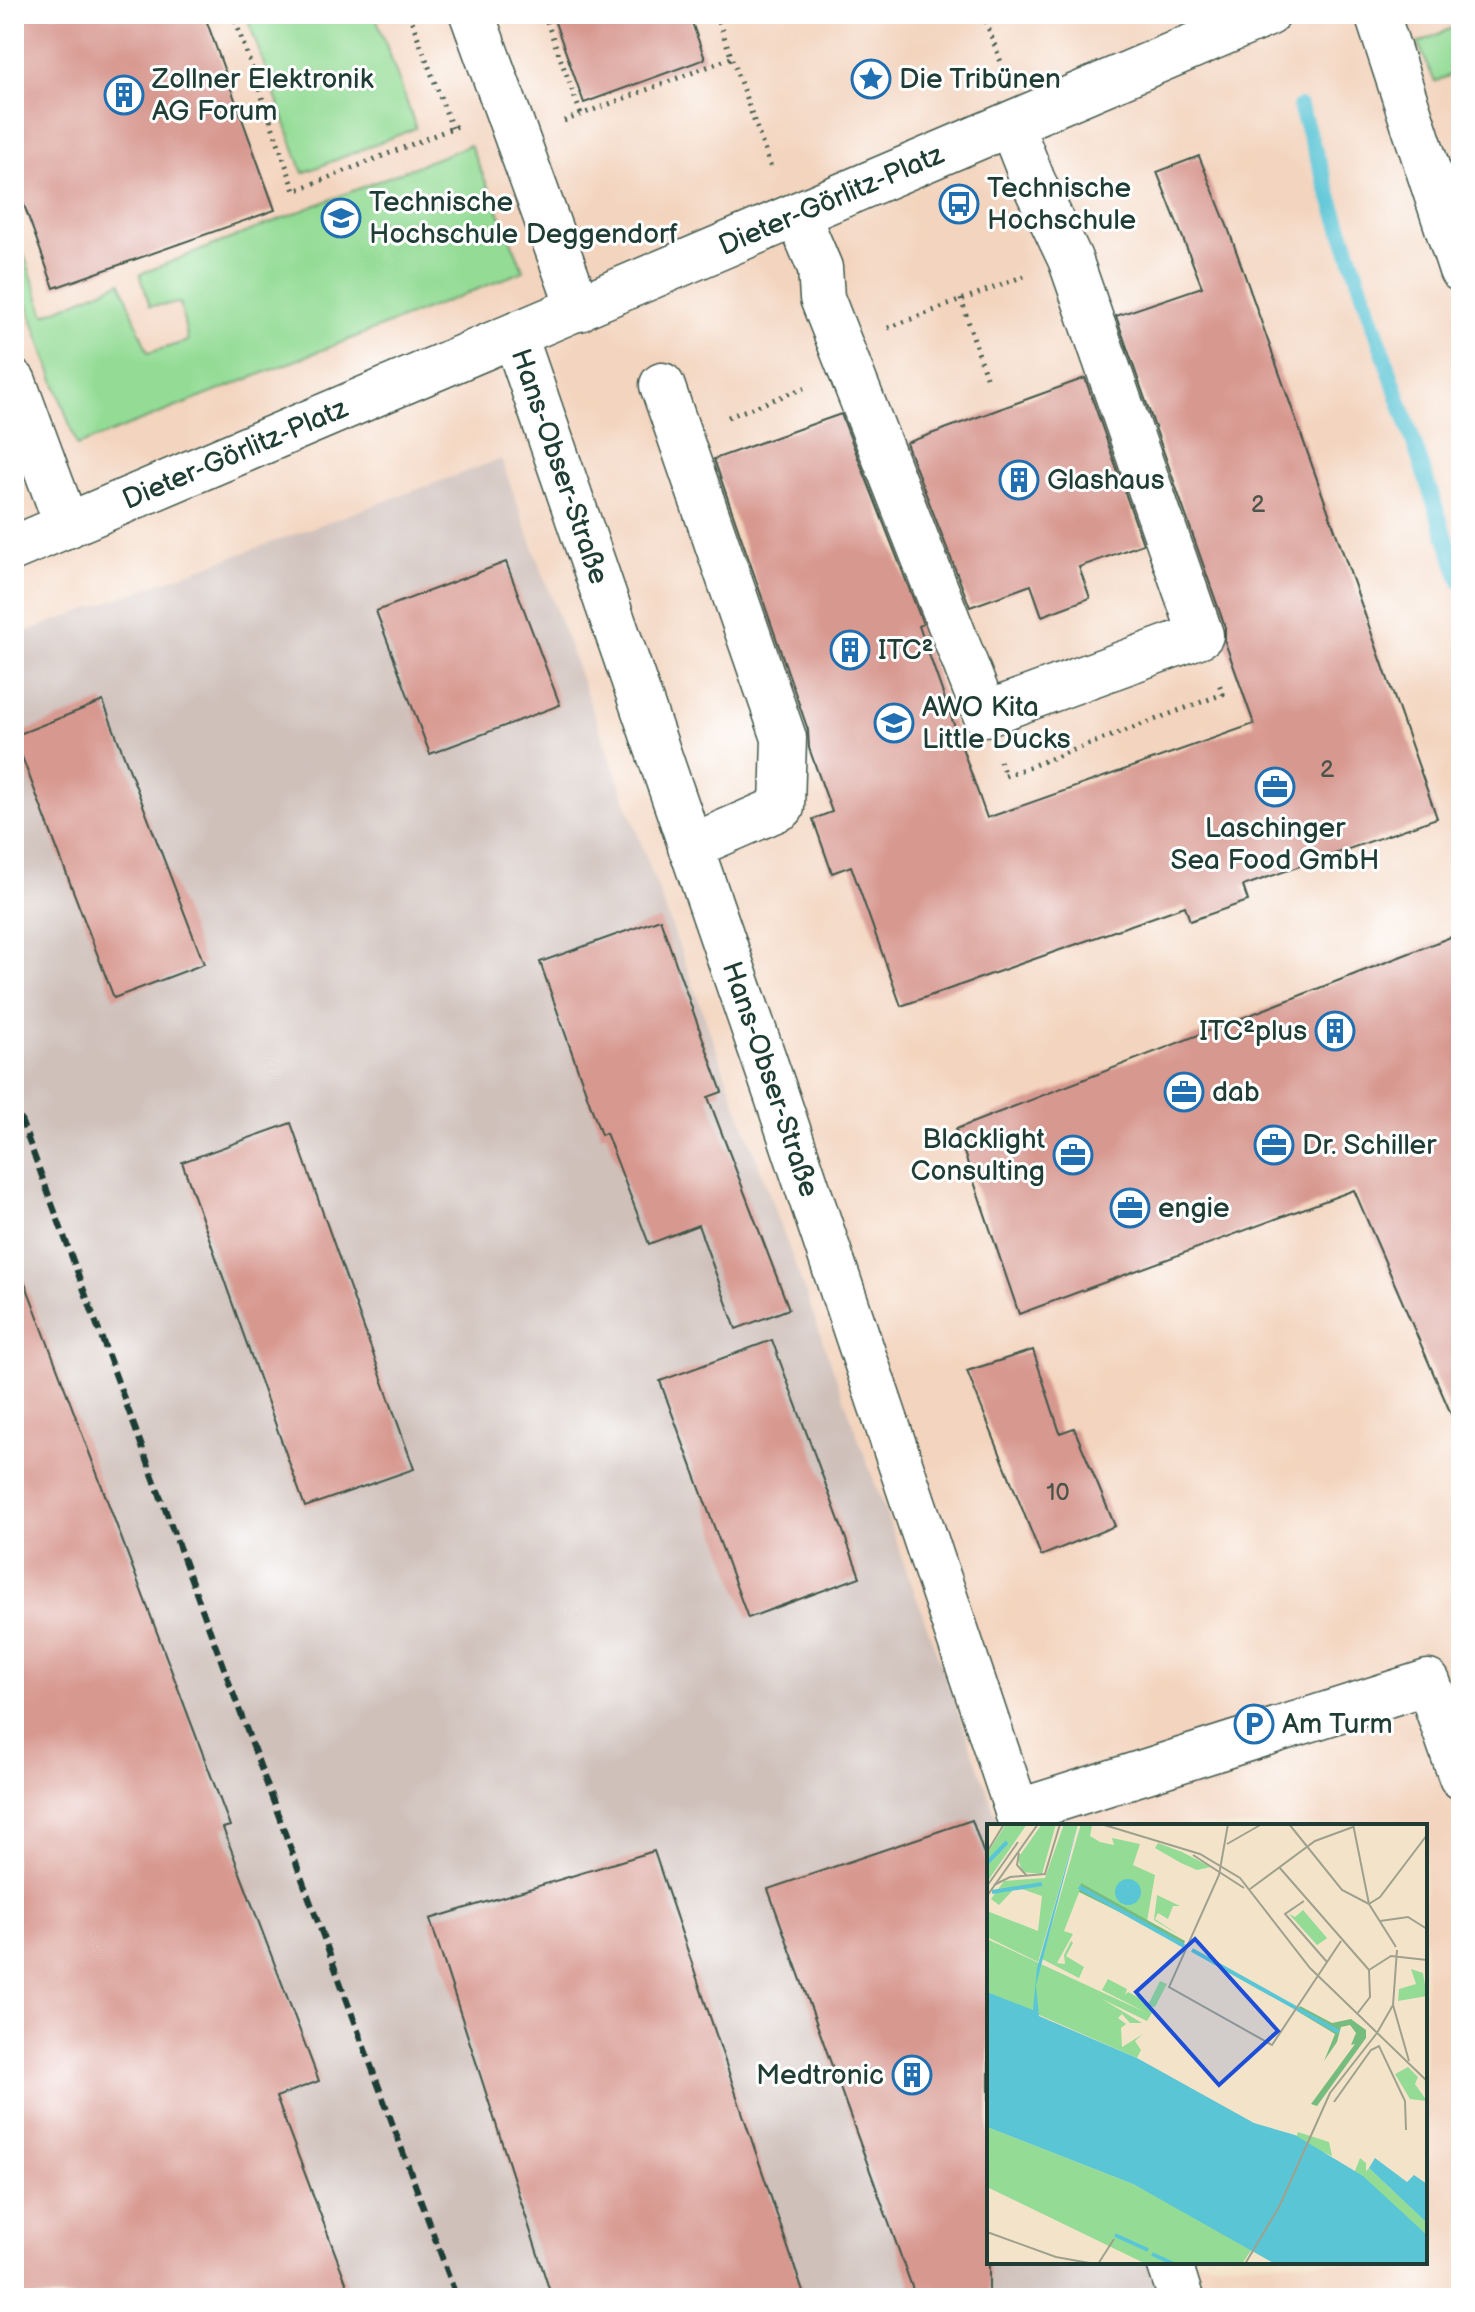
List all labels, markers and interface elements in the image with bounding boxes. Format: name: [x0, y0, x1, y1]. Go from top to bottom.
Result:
place icon: Die Tribünen: [850, 58, 892, 100]
place label: Zollner Elektronik AG Forum: [151, 63, 374, 128]
place label: Die Tribünen: [899, 63, 1061, 96]
building icon: Zollner Elektronik AG Forum: [103, 74, 145, 116]
street label: Dieter-Görlitz-Platz: [714, 137, 949, 262]
place label: Technische Hochschule: [987, 172, 1136, 237]
bus stop icon: Technische Hochschule: [938, 183, 980, 225]
place label: Technische Hochschule Deggendorf: [369, 186, 678, 251]
school or university icon: Technische Hochschule Deggendorf: [320, 197, 362, 239]
street label: Hans-Obser-Straße: [504, 345, 616, 588]
street label: Dieter-Görlitz-Platz: [117, 391, 353, 516]
building icon: Glashaus: [998, 459, 1040, 501]
place label: Glashaus: [1047, 464, 1165, 497]
house number: 2: [1251, 490, 1265, 519]
building icon: ITC²: [829, 629, 871, 671]
place label: ITC²: [878, 634, 934, 667]
place label: AWO Kita Little Ducks: [922, 691, 1071, 756]
school or university icon: AWO Kita Little Ducks: [873, 702, 915, 744]
house number: 2: [1320, 755, 1334, 784]
office icon: Laschinger Sea Food GmbH: [1254, 766, 1296, 808]
place label: Laschinger Sea Food GmbH: [1171, 812, 1379, 877]
street label: Hans-Obser-Straße: [715, 957, 826, 1201]
building icon: ITC²plus: [1314, 1010, 1356, 1052]
place label: ITC²plus: [1199, 1015, 1307, 1048]
office icon: dab: [1163, 1071, 1205, 1113]
place label: dab: [1212, 1076, 1260, 1109]
place label: Blacklight Consulting: [911, 1123, 1045, 1188]
office icon: Dr. Schiller: [1253, 1124, 1295, 1166]
place label: Dr. Schiller: [1302, 1129, 1437, 1162]
office icon: Blacklight Consulting: [1052, 1134, 1094, 1176]
office icon: engie: [1109, 1187, 1151, 1229]
place label: engie: [1158, 1192, 1230, 1225]
house number: 10: [1046, 1478, 1070, 1507]
parking icon: Am Turm: [1233, 1703, 1275, 1745]
place label: Am Turm: [1282, 1708, 1393, 1741]
inset map: [987, 1824, 1427, 2264]
building icon: Medtronic: [891, 2054, 933, 2096]
place label: Medtronic: [756, 2059, 884, 2092]

